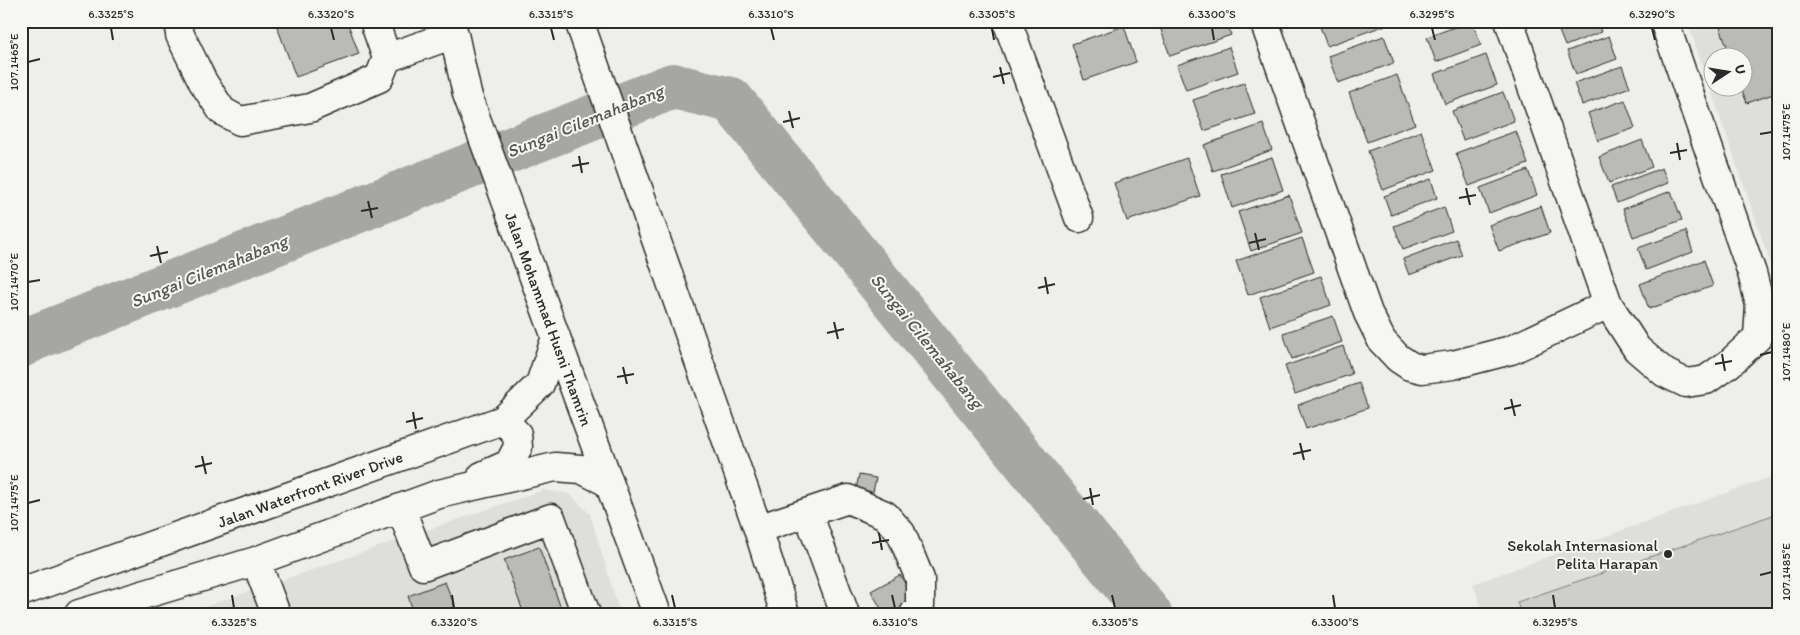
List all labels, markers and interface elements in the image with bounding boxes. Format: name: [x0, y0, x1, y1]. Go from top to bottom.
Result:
text: 6.3325°S: [88, 7, 134, 21]
text: 6.3320°S: [308, 7, 354, 21]
text: 6.3315°S: [529, 7, 574, 21]
text: 6.3310°S: [748, 7, 794, 21]
text: 6.3305°S: [969, 7, 1015, 21]
text: 6.3300°S: [1188, 7, 1236, 21]
text: 6.3295°S: [1409, 7, 1455, 21]
text: 6.3290°S: [1629, 7, 1675, 21]
text: 107.1465°E: [7, 33, 21, 91]
north arrow: [1702, 48, 1752, 98]
text: U: [1731, 63, 1750, 76]
water label: Sungai Cilemahabang: [503, 78, 669, 163]
text: 107.1475°E: [1779, 103, 1793, 161]
street label: Jalan Mohammad Husni Thamrin: [501, 210, 596, 429]
water label: Sungai Cilemahabang: [127, 228, 293, 313]
text: 107.1470°E: [7, 253, 21, 311]
water label: Sungai Cilemahabang: [866, 269, 990, 415]
text: 107.1480°E: [1779, 322, 1793, 381]
street label: Jalan Waterfront River Drive: [215, 447, 406, 532]
text: 107.1475°E: [7, 474, 21, 532]
place label: Sekolah Internasional Pelita Harapan: [1507, 536, 1658, 573]
text: 107.1485°E: [1779, 543, 1793, 601]
marker: Sekolah Internasional Pelita Harapan: [1662, 548, 1674, 560]
text: 6.3325°S: [211, 615, 257, 629]
text: 6.3320°S: [431, 615, 477, 629]
text: 6.3315°S: [653, 615, 698, 629]
text: 6.3310°S: [872, 615, 918, 629]
text: 6.3305°S: [1092, 615, 1138, 629]
text: 6.3300°S: [1311, 615, 1359, 629]
text: 6.3295°S: [1532, 615, 1578, 629]

